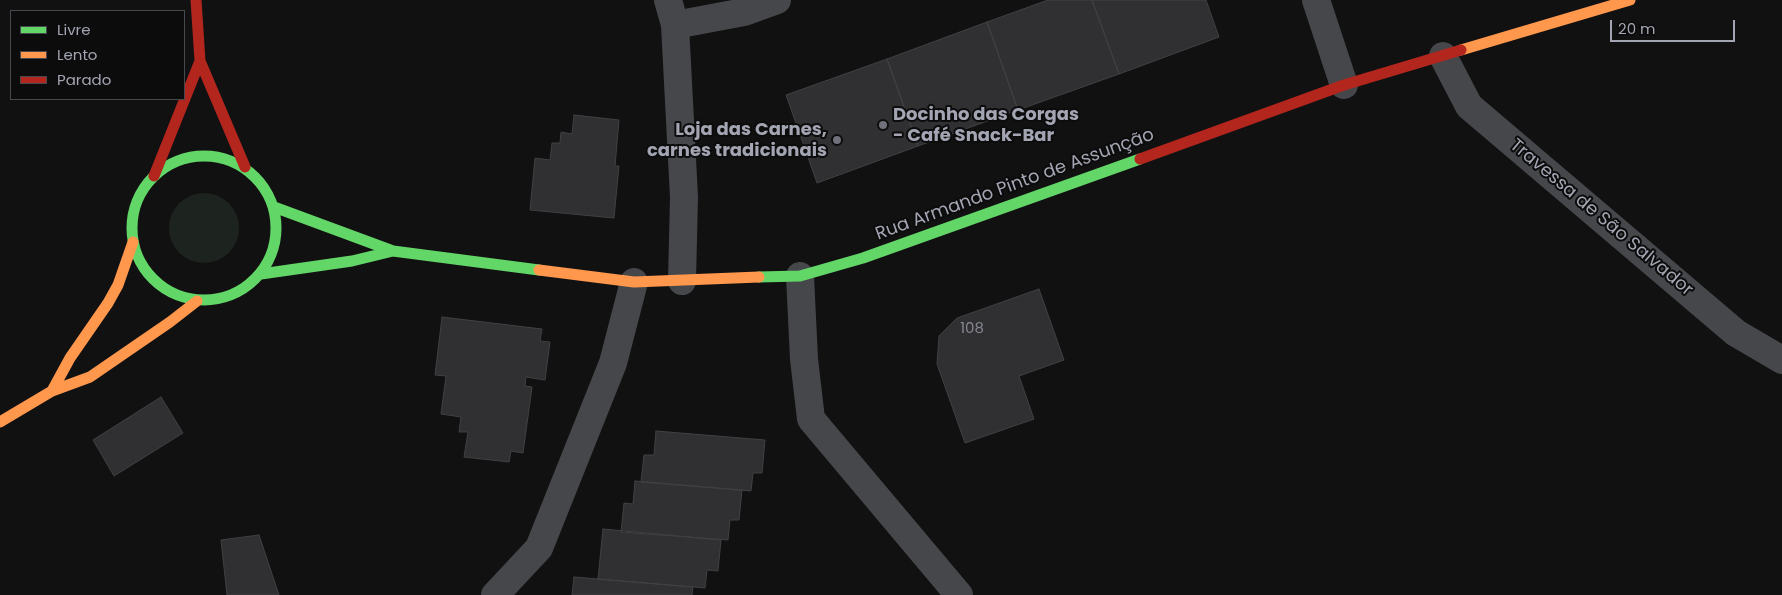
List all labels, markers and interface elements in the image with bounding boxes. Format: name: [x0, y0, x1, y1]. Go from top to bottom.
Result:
legend: [10, 10, 185, 100]
scale bar: [1612, 10, 1737, 42]
text: 20 m: [1618, 18, 1656, 39]
text: Livre: [57, 19, 90, 40]
text: Lento: [57, 44, 97, 65]
text: Parado: [57, 69, 111, 90]
place label: Docinho das Corgas - Café Snack-Bar: [893, 104, 1079, 146]
place label: Loja das Carnes, carnes tradicionais: [647, 119, 827, 162]
marker: Docinho das Corgas - Café Snack-Bar: [877, 119, 889, 131]
street label: Rua Armando Pinto de Assunção: [873, 124, 1157, 246]
marker: Loja das Carnes, carnes tradicionais: [831, 134, 843, 146]
street label: Travessa de São Salvador: [1505, 135, 1697, 301]
house number: 108: [960, 320, 984, 338]

